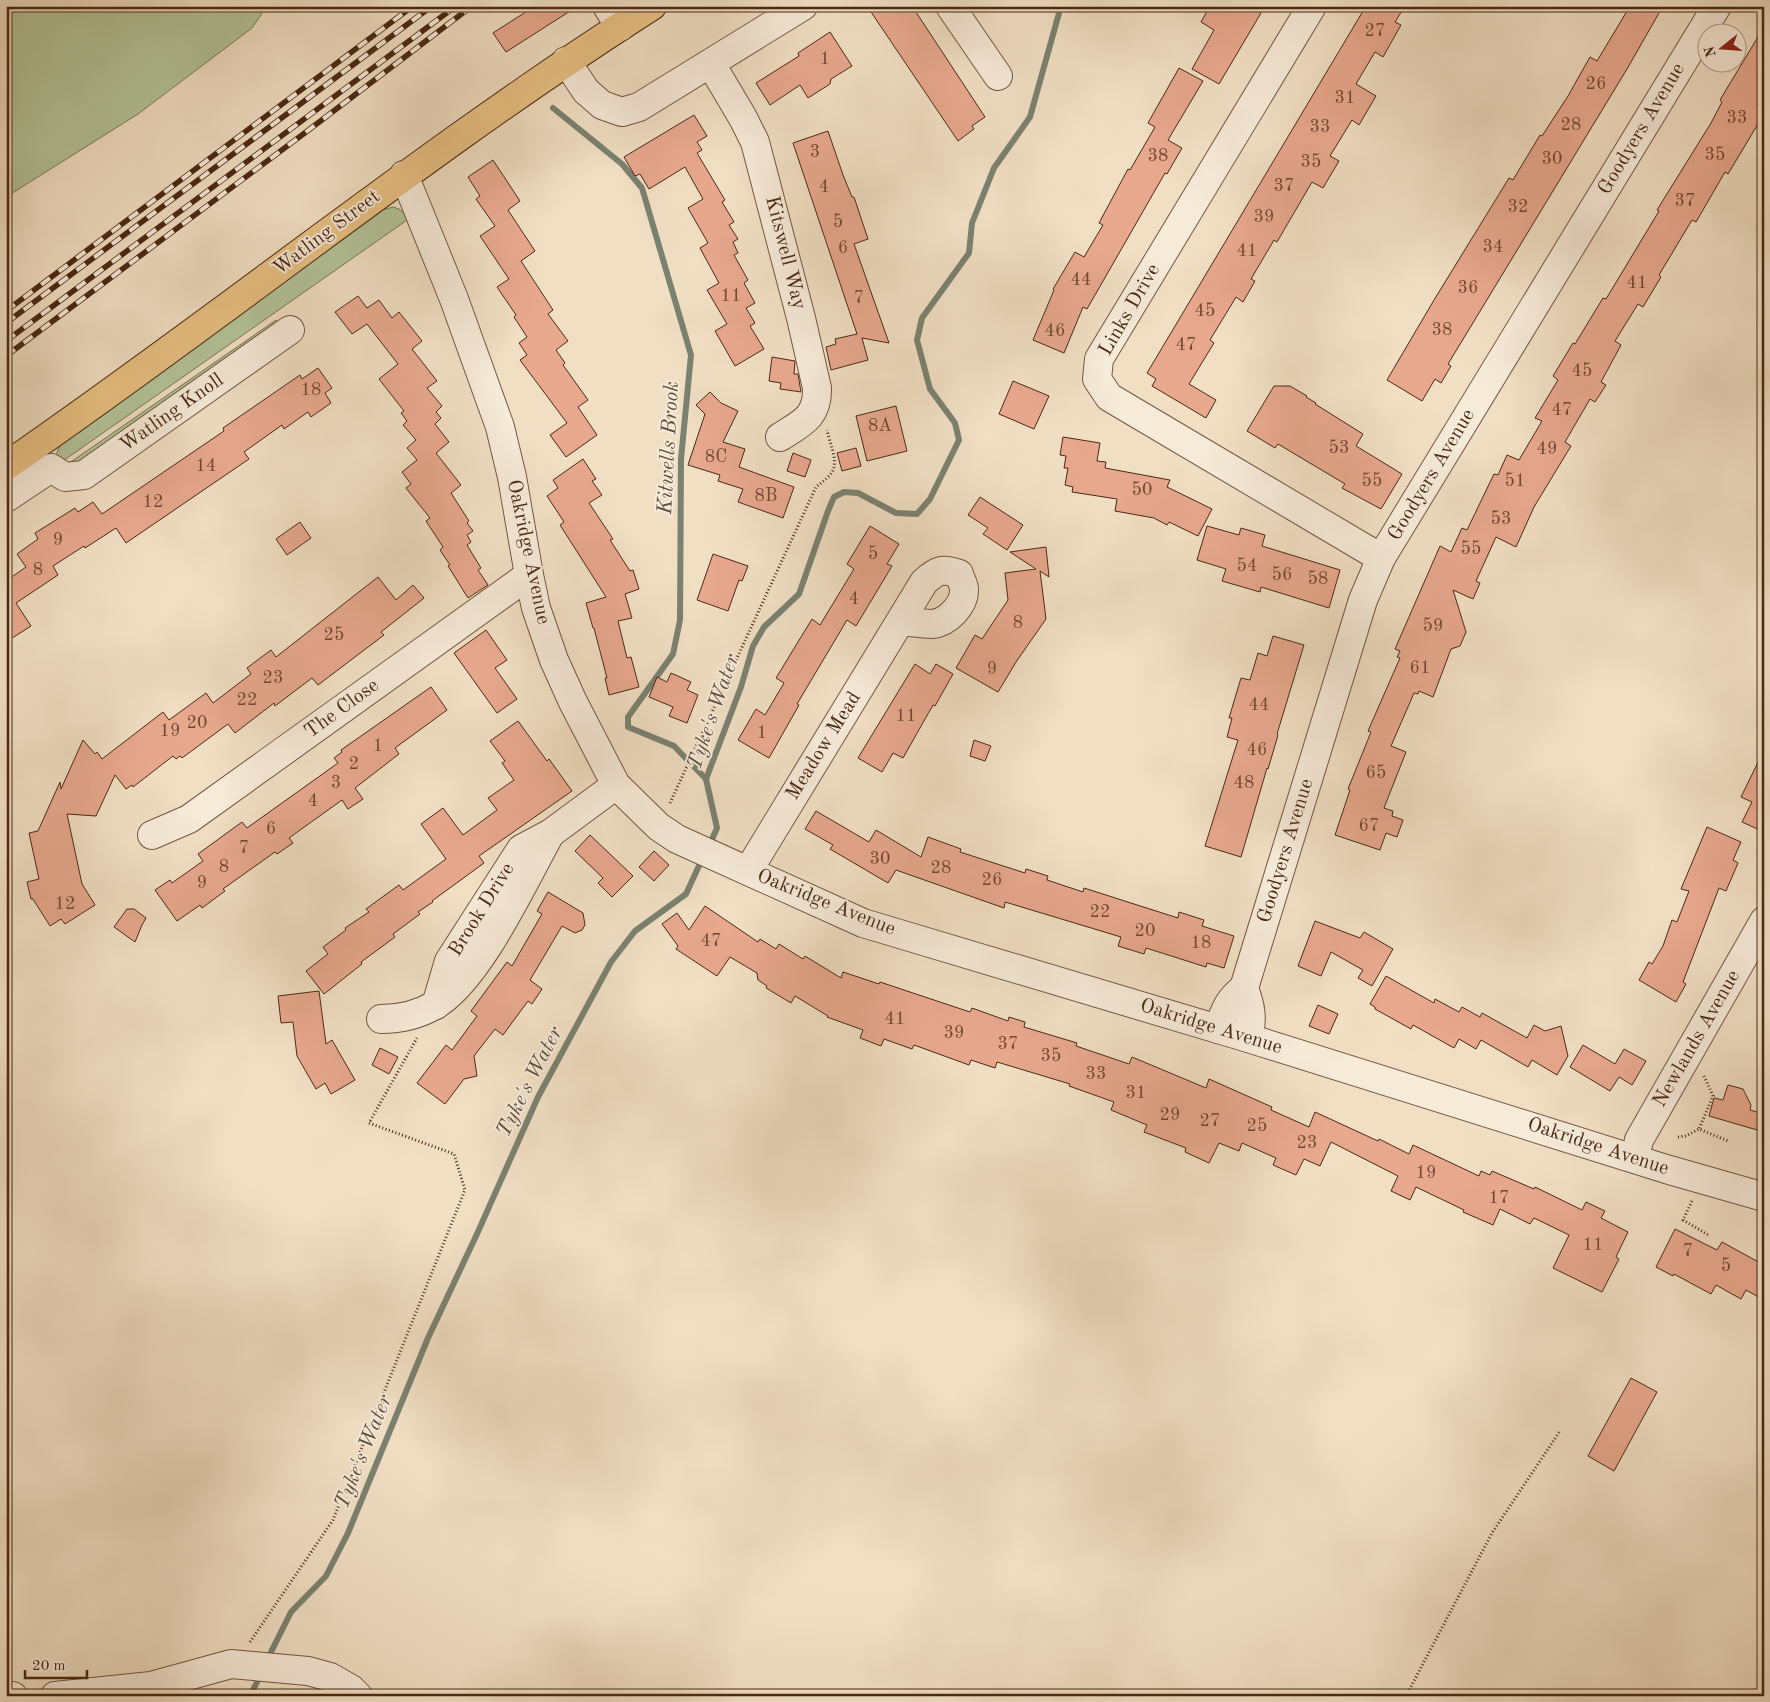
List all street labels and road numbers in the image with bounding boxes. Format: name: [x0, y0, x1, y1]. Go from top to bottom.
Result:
street label: Goodyers Avenue: [1595, 60, 1689, 198]
street label: Watling Street: [270, 187, 384, 279]
street label: Kitswell Way: [761, 194, 809, 312]
street label: Links Drive: [1096, 261, 1164, 359]
street label: Watling Knoll: [117, 370, 227, 456]
street label: Goodyers Avenue: [1385, 406, 1479, 544]
street label: Oakridge Avenue: [503, 478, 553, 626]
street label: The Close: [301, 675, 383, 743]
street label: Meadow Mead: [783, 688, 865, 804]
street label: Goodyers Avenue: [1255, 777, 1317, 925]
street label: Brook Drive: [445, 860, 519, 960]
street label: Oakridge Avenue: [754, 866, 898, 940]
street label: Newlands Avenue: [1650, 967, 1744, 1111]
street label: Oakridge Avenue: [1138, 996, 1284, 1058]
street label: Oakridge Avenue: [1525, 1115, 1671, 1179]

